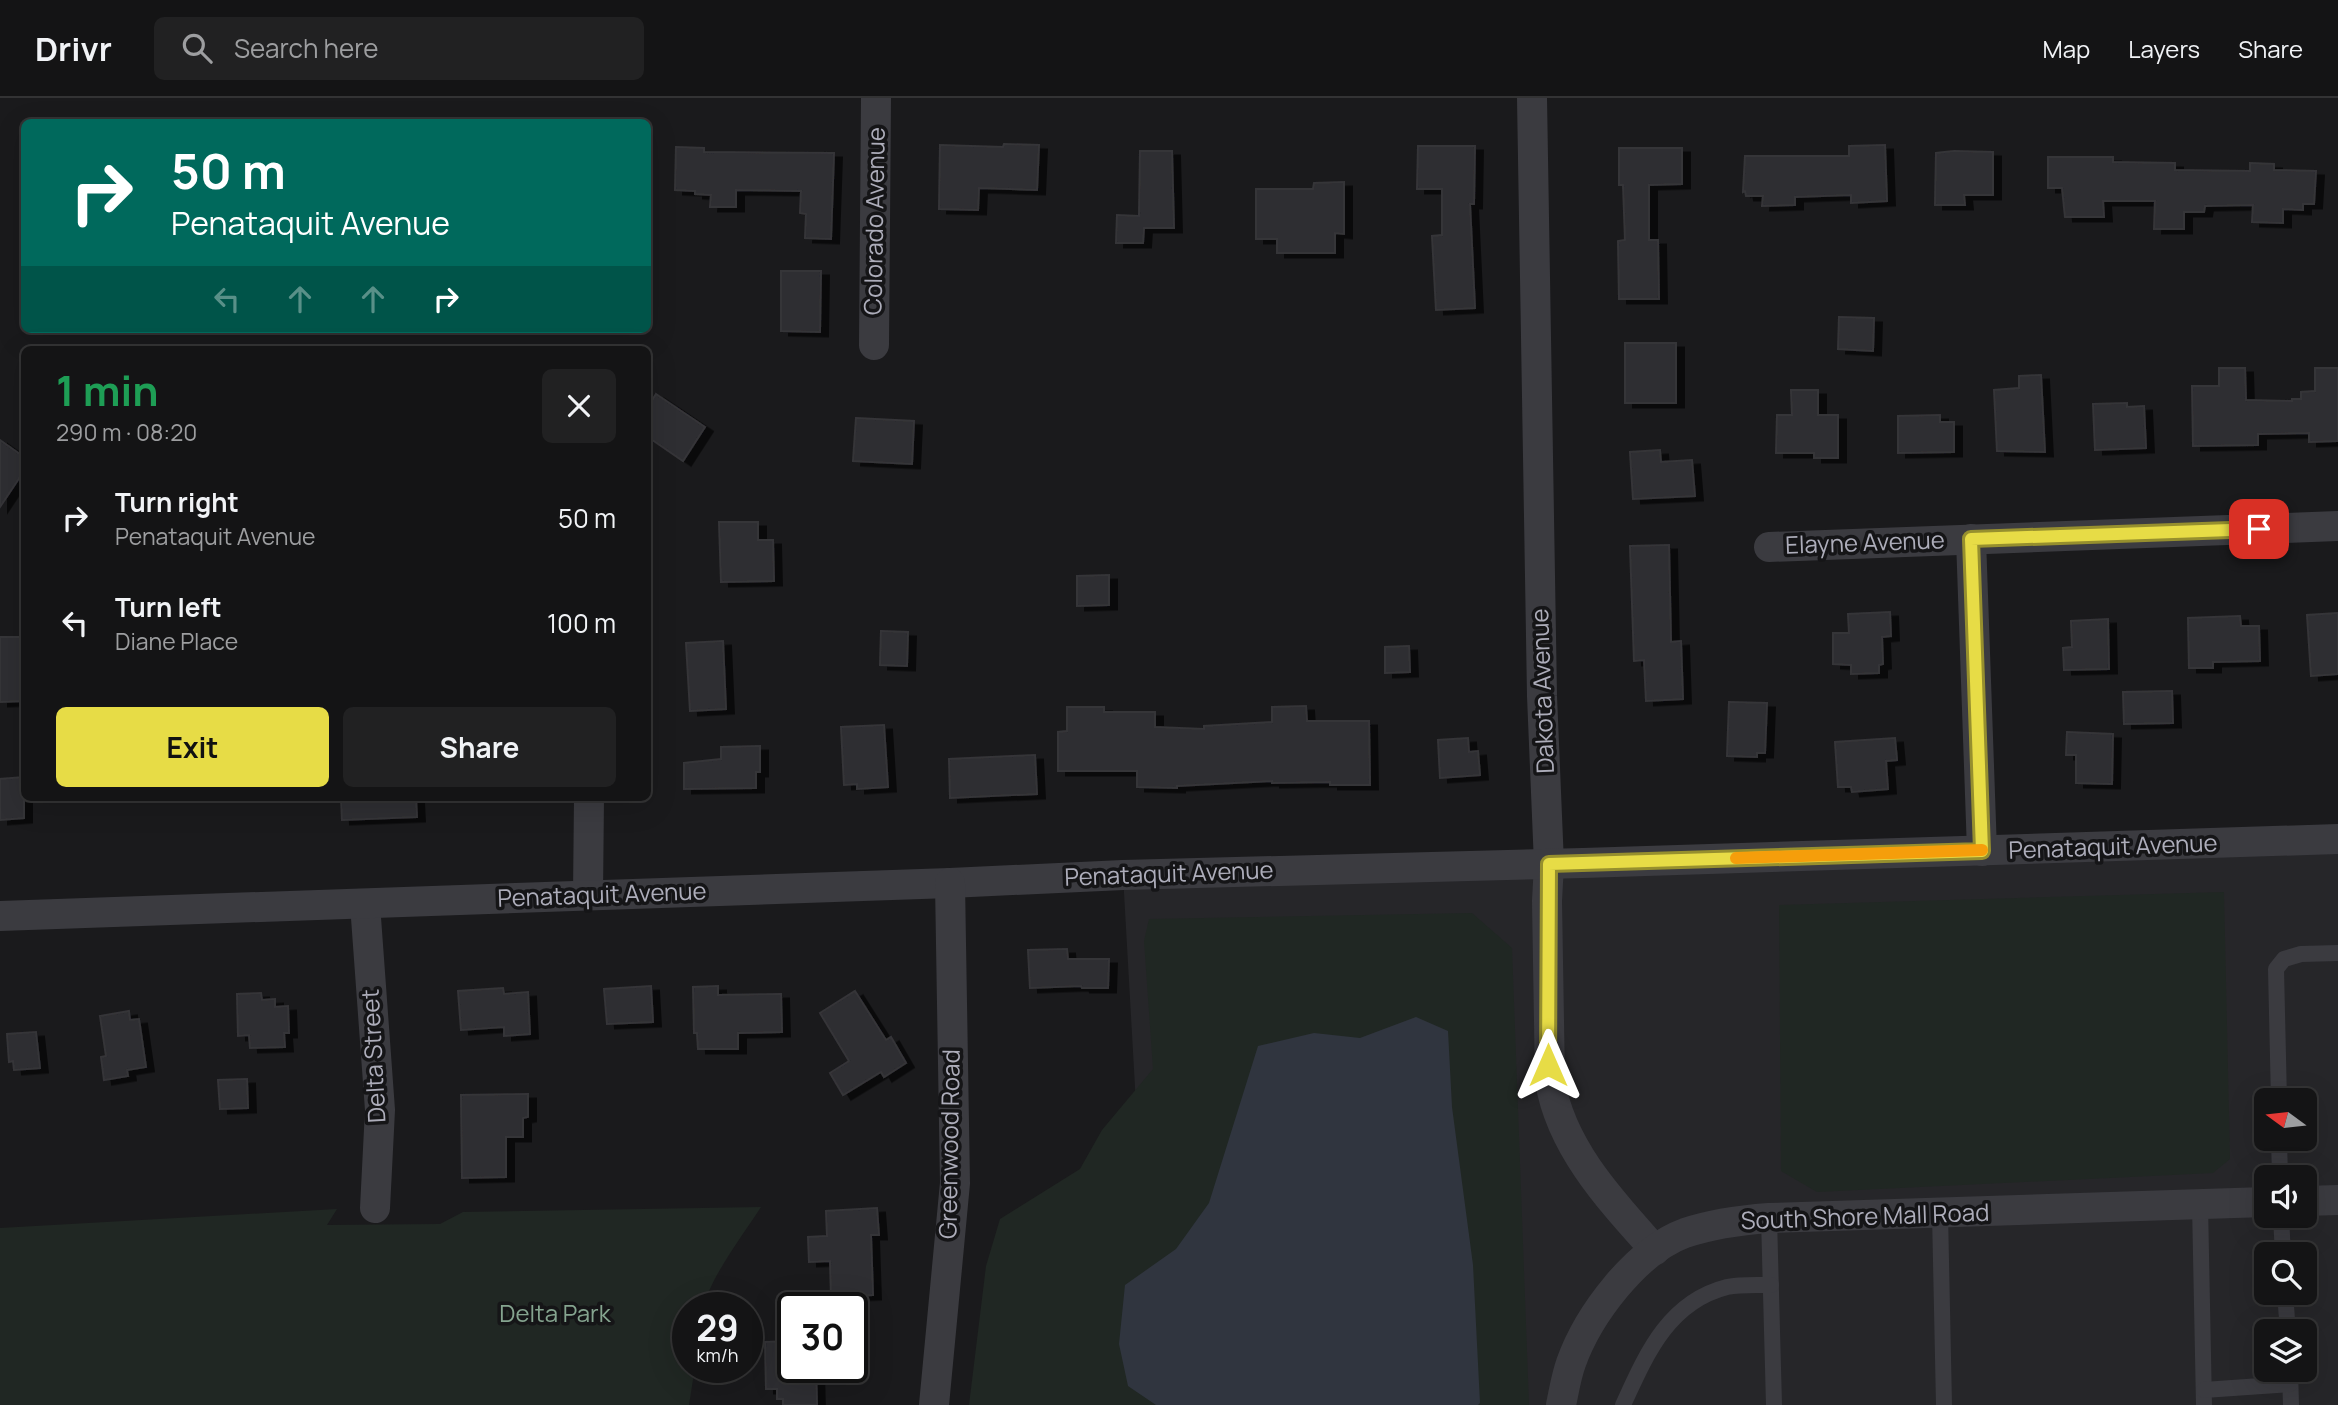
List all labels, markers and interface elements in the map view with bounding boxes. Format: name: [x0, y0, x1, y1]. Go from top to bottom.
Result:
search box: [154, 17, 644, 80]
text: Drivr: [35, 26, 112, 71]
icon: search: [178, 29, 216, 67]
text: Search here: [234, 30, 378, 66]
text: Map: [2043, 32, 2090, 65]
text: Layers: [2128, 32, 2200, 65]
text: Share: [2238, 32, 2303, 65]
street label: Colorado Avenue: [855, 127, 892, 315]
text: 50 m: [171, 137, 286, 204]
icon: right: [56, 147, 147, 238]
text: Penataquit Avenue: [171, 201, 450, 245]
icon: left: [208, 280, 246, 318]
icon: ahead: [281, 280, 319, 318]
icon: ahead: [354, 280, 392, 318]
icon: right: [427, 280, 465, 318]
text: 1 min: [56, 361, 159, 419]
button: close: [542, 369, 616, 443]
text: 290 m · 08:20: [56, 416, 197, 448]
text: Turn right: [115, 484, 239, 520]
icon: right: [56, 499, 94, 537]
pin: [2229, 499, 2289, 559]
text: 50 m: [558, 500, 616, 536]
icon: arrive: [2240, 510, 2278, 548]
text: Penataquit Avenue: [115, 520, 316, 552]
street label: Elayne Avenue: [1785, 522, 1945, 561]
text: Turn left: [115, 589, 222, 625]
icon: left: [56, 604, 94, 642]
text: 100 m: [547, 605, 616, 641]
street label: Dakota Avenue: [1522, 608, 1561, 774]
text: Diane Place: [115, 625, 238, 657]
button: Exit: [56, 707, 329, 787]
button: Share: [343, 707, 616, 787]
street label: Penataquit Avenue: [2008, 825, 2218, 866]
street label: Penataquit Avenue: [1064, 852, 1274, 893]
street label: Penataquit Avenue: [497, 873, 707, 914]
street label: Delta Street: [353, 988, 392, 1124]
position arrow: [1511, 1028, 1585, 1102]
street label: Greenwood Road: [930, 1049, 967, 1239]
north arrow: [2254, 1088, 2317, 1152]
map controls: [2254, 1088, 2317, 1382]
button: sound: [2254, 1165, 2317, 1228]
street label: South Shore Mall Road: [1740, 1195, 1990, 1236]
button: search: [2254, 1242, 2317, 1305]
speed limit sign: 30: [777, 1292, 868, 1383]
park label: Delta Park: [499, 1296, 612, 1329]
text: 29: [696, 1304, 739, 1352]
button: layers: [2254, 1319, 2317, 1382]
text: km/h: [697, 1343, 738, 1367]

